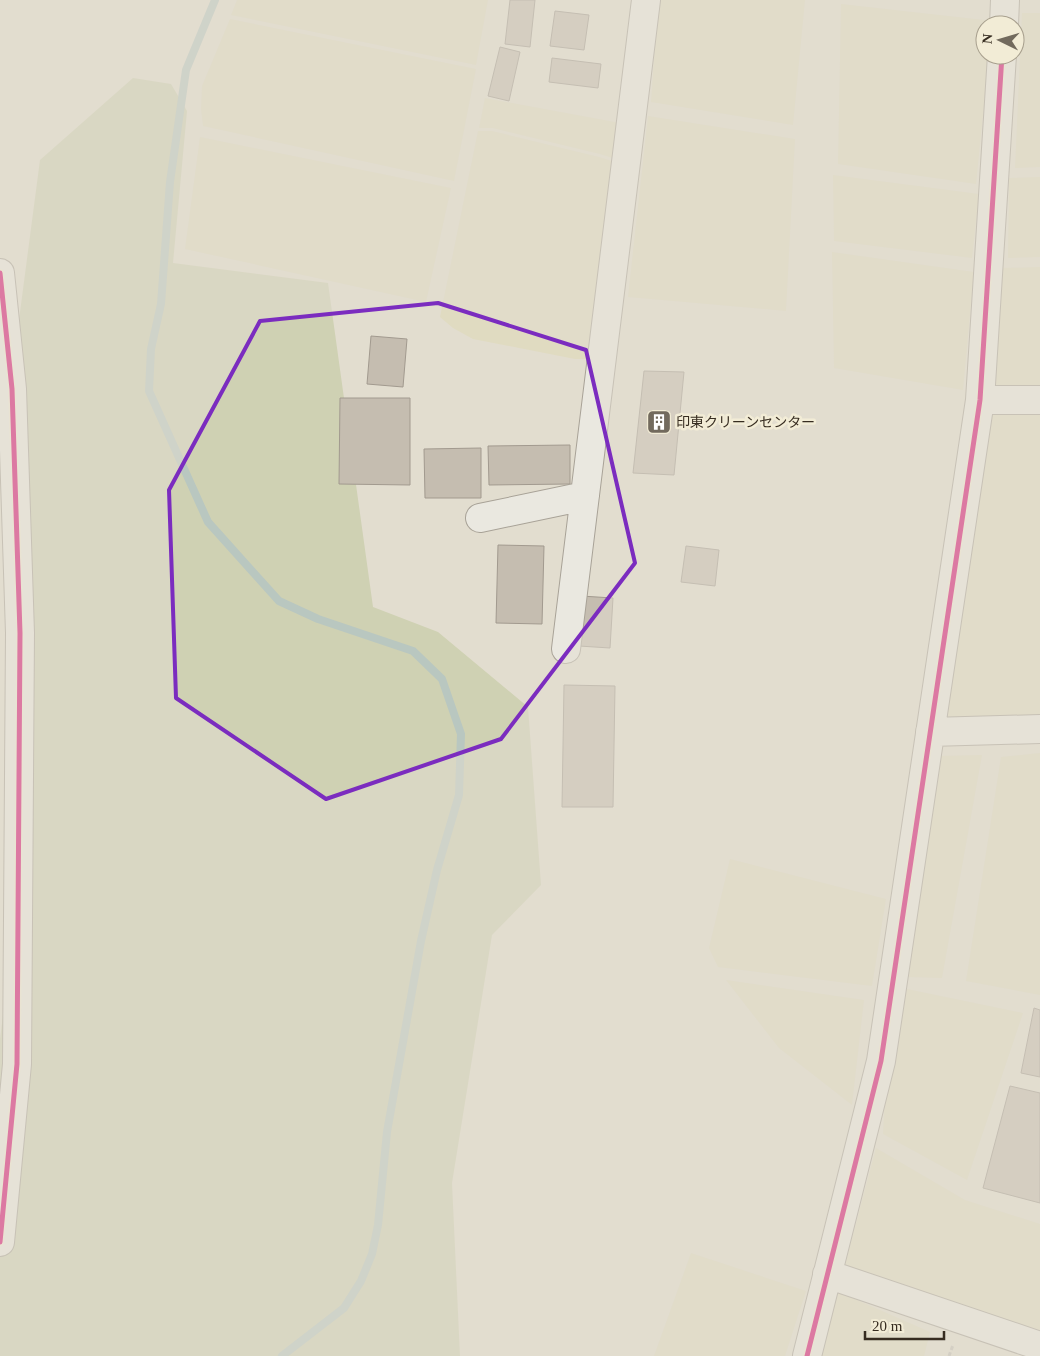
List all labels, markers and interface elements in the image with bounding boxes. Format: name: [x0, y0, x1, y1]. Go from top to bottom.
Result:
north arrow: [975, 15, 1025, 65]
text: N: [980, 33, 995, 45]
building icon: 印東クリーンセンター: [646, 409, 672, 435]
place label: 印東クリーンセンター: [676, 415, 815, 430]
scale bar: [865, 1308, 944, 1340]
text: 20 m: [872, 1318, 903, 1334]

